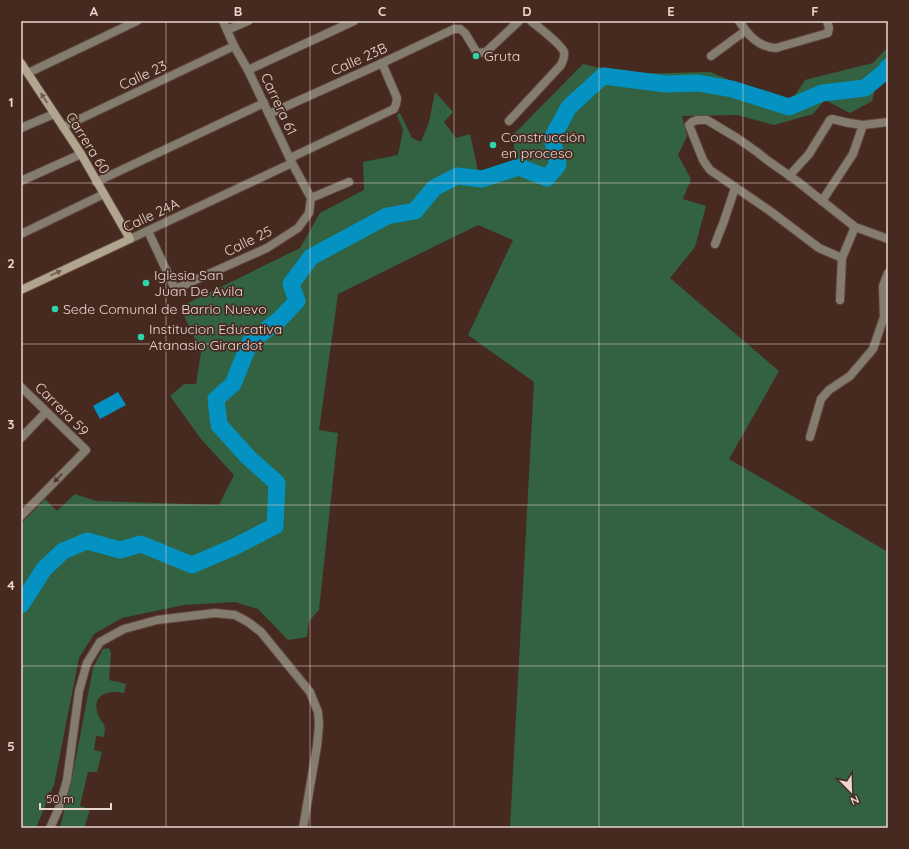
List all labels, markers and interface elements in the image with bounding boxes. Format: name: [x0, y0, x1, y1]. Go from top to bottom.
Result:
text: A: [90, 3, 99, 19]
text: B: [234, 3, 242, 19]
text: C: [378, 3, 386, 19]
text: D: [522, 3, 532, 19]
text: E: [667, 3, 675, 19]
text: F: [811, 3, 819, 19]
street label: Calle 23B: [328, 39, 390, 79]
place label: Gruta: [484, 47, 520, 65]
marker: Gruta: [471, 51, 481, 61]
street label: Calle 23: [116, 56, 170, 94]
street label: Carrera 61: [257, 70, 301, 138]
one-way arrow: [40, 93, 48, 103]
text: 1: [8, 94, 14, 110]
street label: Carrera 60: [62, 109, 114, 177]
place label: Construcción en proceso: [501, 128, 585, 162]
marker: Construcción en proceso: [488, 140, 498, 150]
street label: Calle 24A: [120, 194, 182, 236]
street label: Calle 25: [221, 222, 275, 260]
text: 2: [7, 255, 15, 271]
place label: Iglesia San Juan De Avila: [154, 266, 243, 300]
one-way arrow: [51, 270, 62, 276]
marker: Iglesia San Juan De Avila: [141, 278, 151, 288]
place label: Sede Comunal de Barrio Nuevo: [63, 300, 267, 318]
marker: Sede Comunal de Barrio Nuevo: [50, 304, 60, 314]
place label: Institucion Educativa Atanasio Girardot: [149, 320, 282, 354]
marker: Institucion Educativa Atanasio Girardot: [136, 332, 146, 342]
street label: Carrera 59: [31, 378, 93, 440]
text: 3: [8, 416, 15, 432]
one-way arrow: [53, 473, 63, 483]
text: 4: [7, 577, 15, 593]
text: 5: [7, 738, 15, 754]
north arrow: [831, 771, 871, 811]
scale bar: [40, 785, 111, 811]
text: 50 m: [46, 791, 74, 806]
text: N: [848, 792, 861, 808]

